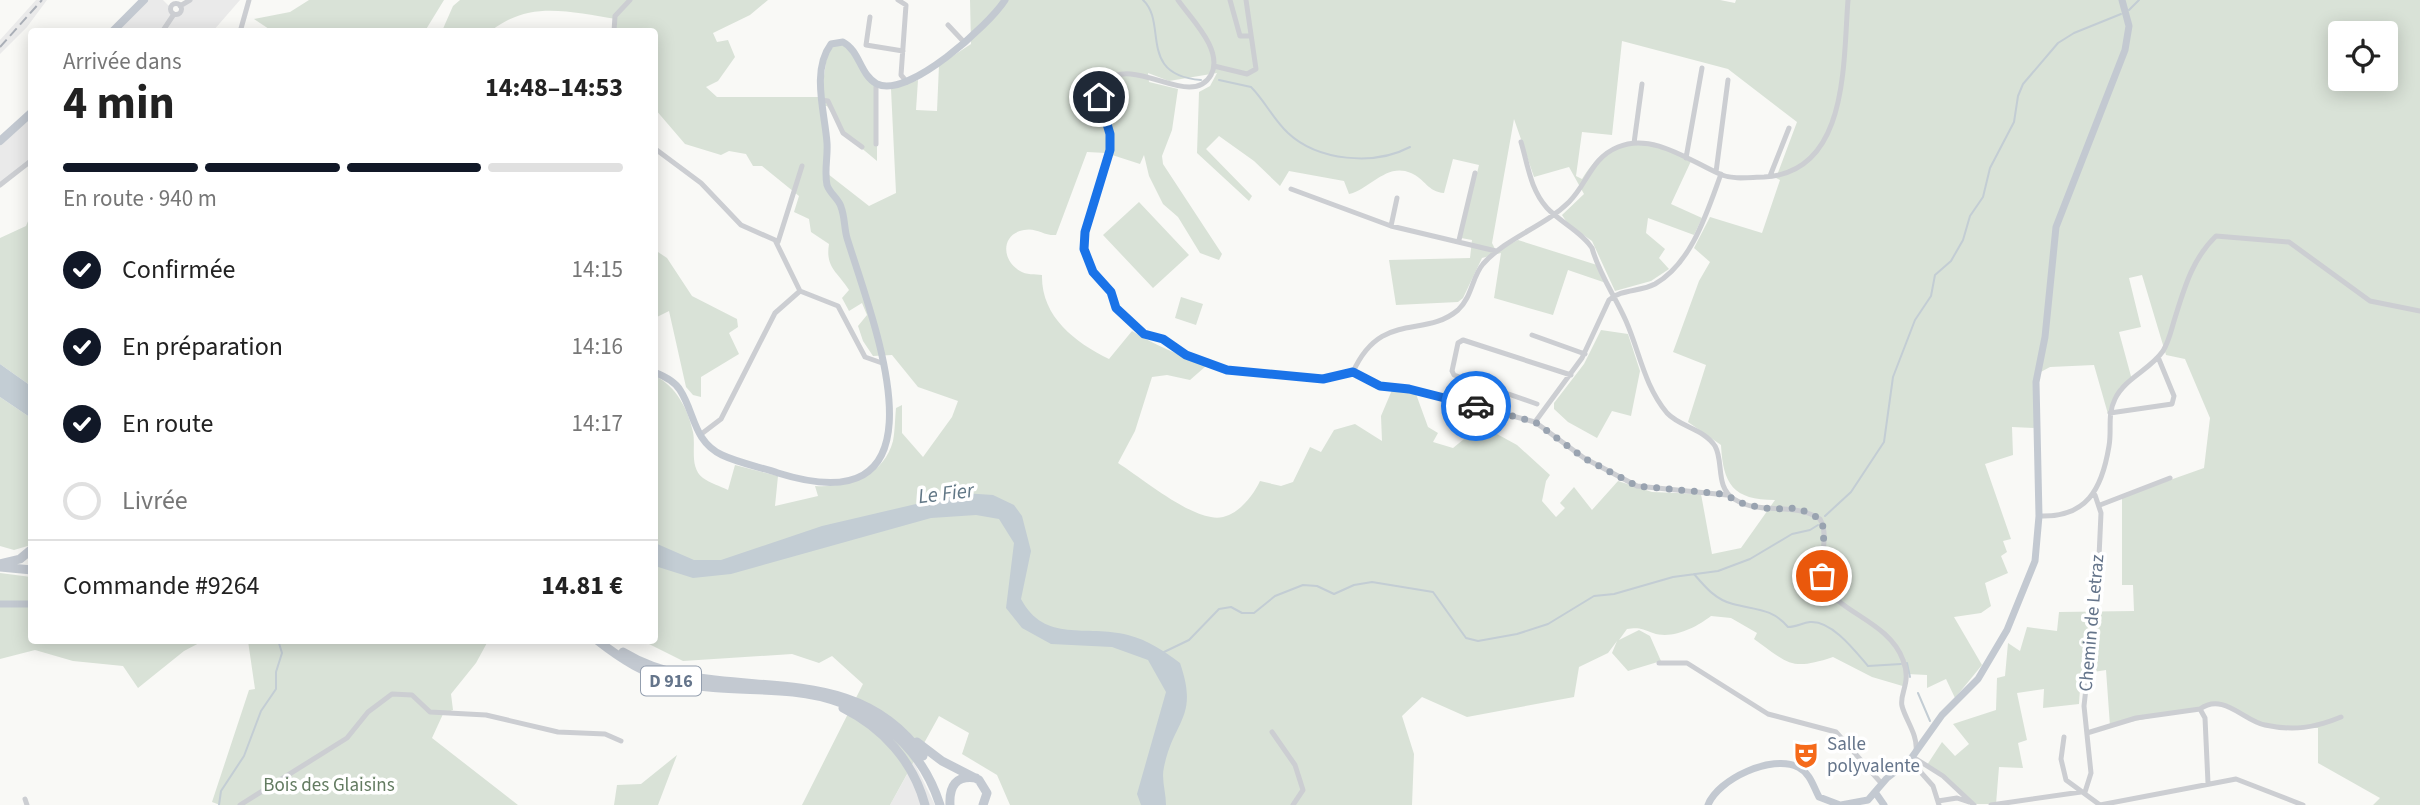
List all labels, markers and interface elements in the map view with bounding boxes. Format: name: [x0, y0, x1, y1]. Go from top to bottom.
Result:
map controls: [2328, 21, 2398, 91]
button: locate: [2328, 21, 2398, 91]
text: Arrivée dans: [63, 45, 182, 78]
pin: [1069, 67, 1129, 127]
text: 14:48–14:53: [485, 69, 623, 106]
text: 4 min: [63, 71, 175, 136]
icon: home: [1080, 78, 1118, 116]
text: En route · 940 m: [63, 182, 217, 215]
icon: check: [63, 251, 101, 289]
text: Confirmée: [122, 251, 236, 288]
text: 14:15: [572, 253, 623, 286]
icon: check: [63, 328, 101, 366]
text: En préparation: [122, 328, 283, 365]
text: 14:16: [572, 330, 623, 363]
courier: [1441, 371, 1511, 441]
icon: car: [1457, 387, 1495, 425]
icon: check: [63, 405, 101, 443]
text: En route: [122, 405, 213, 442]
text: 14:17: [572, 407, 623, 440]
water label: Le Fier: [916, 475, 976, 511]
text: Livrée: [122, 482, 188, 519]
pin: [1792, 546, 1852, 606]
street label: Chemin de Letraz: [2073, 553, 2111, 693]
icon: bag: [1803, 557, 1841, 595]
text: Commande #9264: [63, 567, 260, 604]
text: 14.81 €: [541, 567, 623, 604]
road number: D 916: [641, 666, 701, 696]
place label: Salle polyvalente: [1827, 731, 1920, 780]
theatre icon: Salle polyvalente: [1791, 740, 1821, 770]
park label: Bois des Glaisins: [263, 772, 395, 799]

